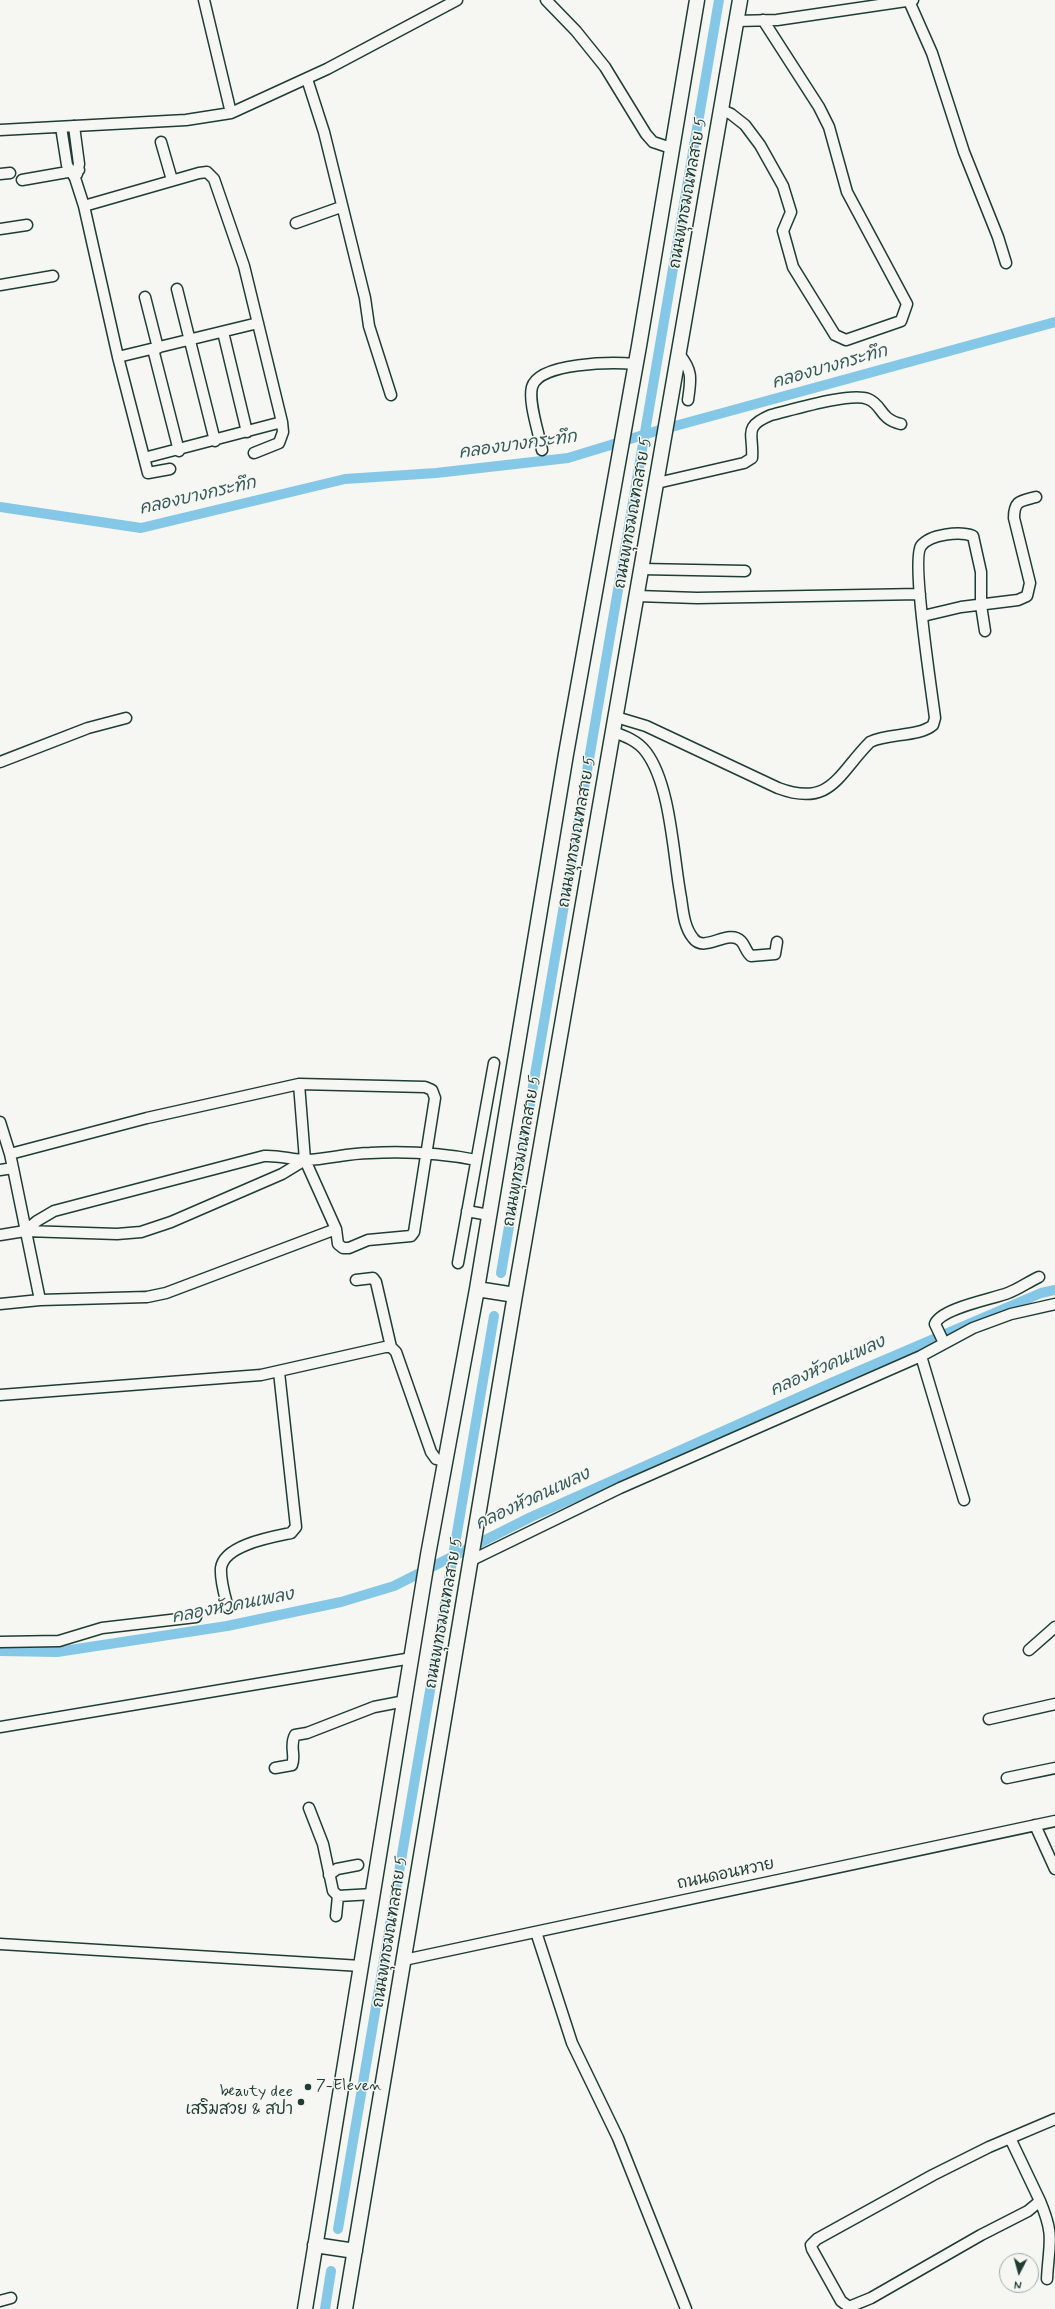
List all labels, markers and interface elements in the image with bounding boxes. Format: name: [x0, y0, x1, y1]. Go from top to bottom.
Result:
street label: ถนนพุทธมณฑลสาย 5: [666, 116, 712, 270]
water label: คลองบางกระทึก: [770, 342, 890, 394]
water label: คลองบางกระทึก: [458, 428, 578, 464]
street label: ถนนพุทธมณฑลสาย 5: [611, 436, 657, 590]
water label: คลองบางกระทึก: [138, 474, 258, 520]
street label: ถนนพุทธมณฑลสาย 5: [555, 755, 601, 909]
street label: ถนนพุทธมณฑลสาย 5: [500, 1074, 546, 1228]
water label: คลองหัวคนเพลง: [767, 1333, 889, 1401]
water label: คลองหัวคนเพลง: [473, 1465, 593, 1535]
street label: ถนนพุทธมณฑลสาย 5: [422, 1536, 468, 1690]
water label: คลองหัวคนเพลง: [170, 1585, 296, 1629]
street label: ถนนพุทธมณฑลสาย 5: [370, 1855, 412, 2009]
street label: ถนนดอนหวาย: [676, 1855, 776, 1895]
place label: 7-Eleven: [316, 2077, 382, 2097]
marker: 7-Eleven: [303, 2082, 313, 2092]
place label: beauty dee เสริมสวย & สปา: [186, 2083, 293, 2121]
marker: beauty dee เสริมสวย & สปา: [296, 2097, 306, 2107]
north arrow: [999, 2253, 1039, 2293]
text: N: [1013, 2277, 1022, 2291]

